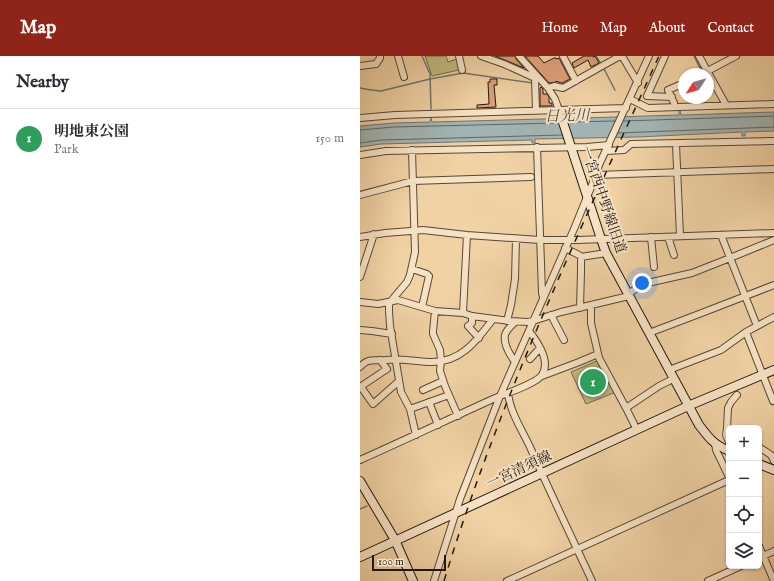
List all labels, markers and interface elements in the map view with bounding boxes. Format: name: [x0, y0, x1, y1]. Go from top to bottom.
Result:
text: Map: [20, 16, 56, 40]
text: Home: [542, 19, 578, 37]
text: Map: [600, 19, 627, 37]
text: About: [649, 19, 685, 37]
text: Contact: [707, 19, 754, 37]
north arrow: [678, 68, 714, 104]
text: Nearby: [16, 72, 69, 93]
water label: 日光川: [544, 106, 592, 126]
text: 明地東公園: [54, 122, 129, 141]
text: 1: [27, 130, 31, 147]
text: 150 m: [315, 130, 344, 147]
text: Park: [54, 141, 79, 158]
street label: 一宮西中野線旧道: [576, 144, 630, 256]
your location: [632, 273, 652, 293]
pin: 1: [580, 367, 606, 397]
map controls: [726, 425, 762, 569]
button: +: [726, 425, 762, 461]
street label: 一宮清須線: [483, 447, 555, 493]
button: −: [726, 461, 762, 497]
button: locate: [726, 497, 762, 533]
button: layers: [726, 533, 762, 569]
scale bar: [372, 553, 446, 572]
text: 100 m: [378, 555, 404, 569]

